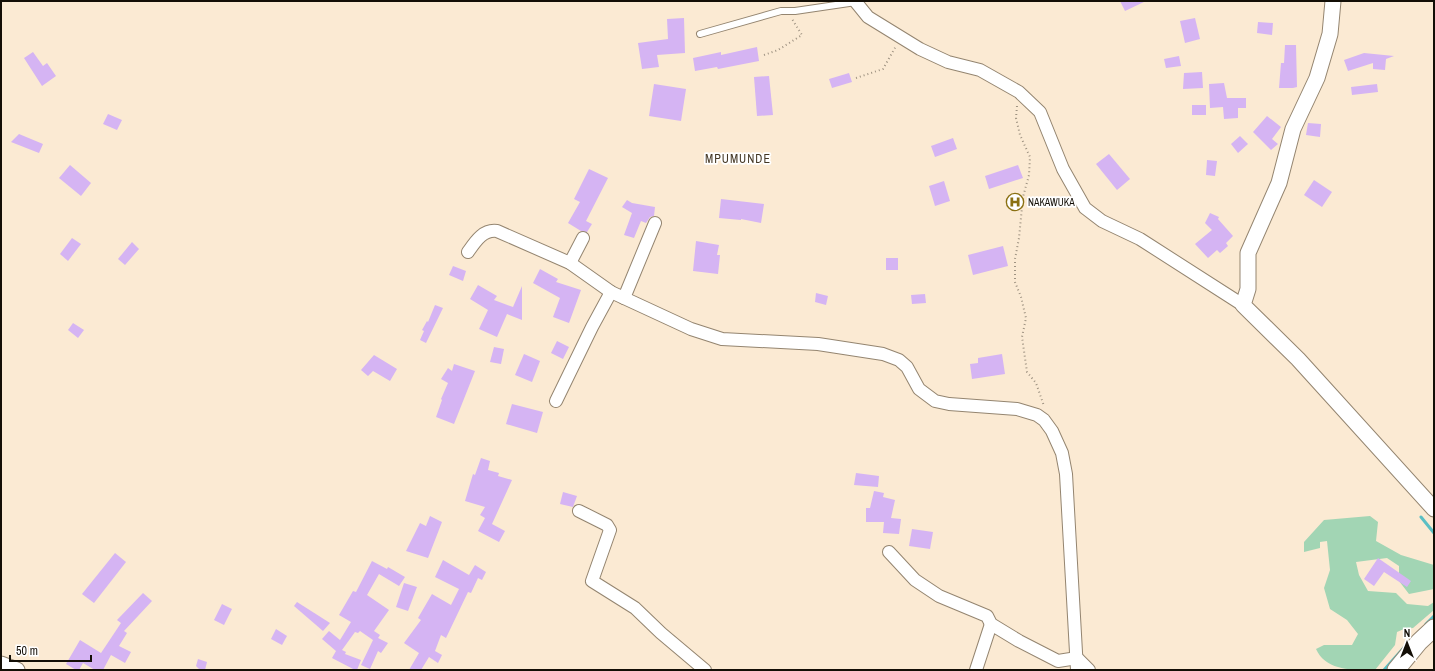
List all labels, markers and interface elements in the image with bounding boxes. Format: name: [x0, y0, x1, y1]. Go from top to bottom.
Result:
district label: MPUMUNDE: [705, 151, 771, 167]
hospital icon: NAKAWUKA: [1005, 192, 1025, 212]
place label: NAKAWUKA: [1028, 196, 1075, 209]
north arrow: [1387, 623, 1427, 663]
text: N: [1404, 626, 1410, 640]
scale bar: [10, 637, 91, 663]
text: 50 m: [16, 643, 38, 659]

